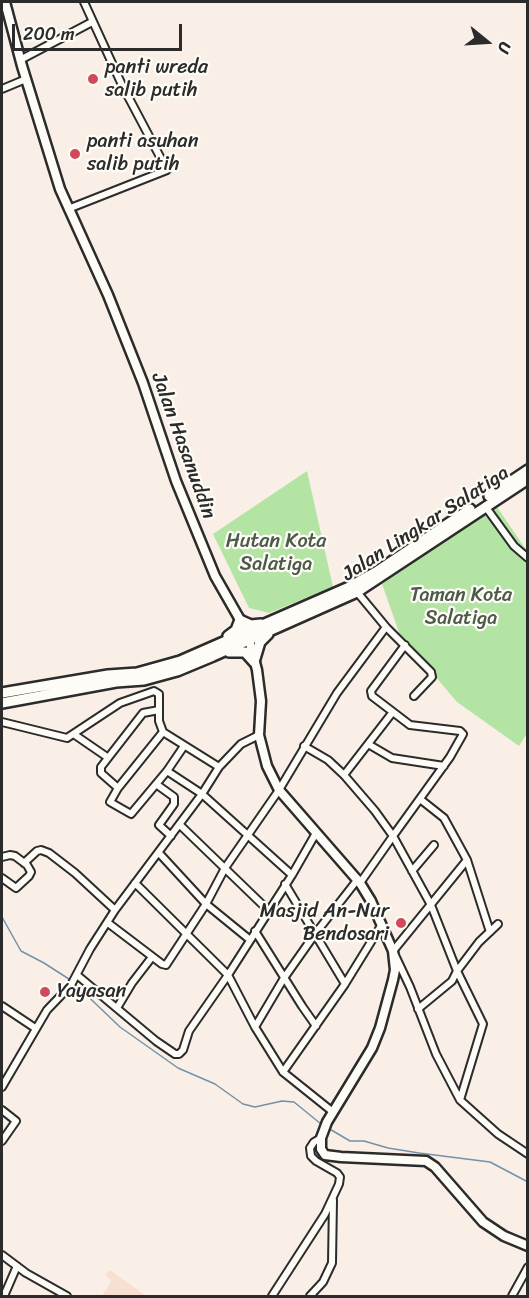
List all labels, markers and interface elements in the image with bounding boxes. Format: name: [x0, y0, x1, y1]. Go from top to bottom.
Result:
scale bar: [15, 12, 184, 50]
north arrow: [457, 12, 517, 72]
text: 200 m: [23, 18, 75, 50]
text: U: [489, 38, 520, 57]
place label: panti wreda salib putih: [105, 56, 208, 103]
marker: panti wreda salib putih: [86, 72, 100, 86]
place label: panti asuhan salib putih: [87, 130, 198, 177]
marker: panti asuhan salib putih: [68, 147, 82, 161]
street label: Jalan Hasanuddin: [145, 370, 221, 522]
street label: Jalan Lingkar Salatiga: [338, 461, 514, 587]
park label: Hutan Kota Salatiga: [226, 530, 326, 577]
park label: Taman Kota Salatiga: [410, 584, 512, 631]
place label: Masjid An-Nur Bendosari: [260, 900, 389, 947]
marker: Masjid An-Nur Bendosari: [394, 916, 408, 930]
place label: Yayasan: [57, 980, 126, 1004]
marker: Yayasan: [38, 985, 52, 999]

